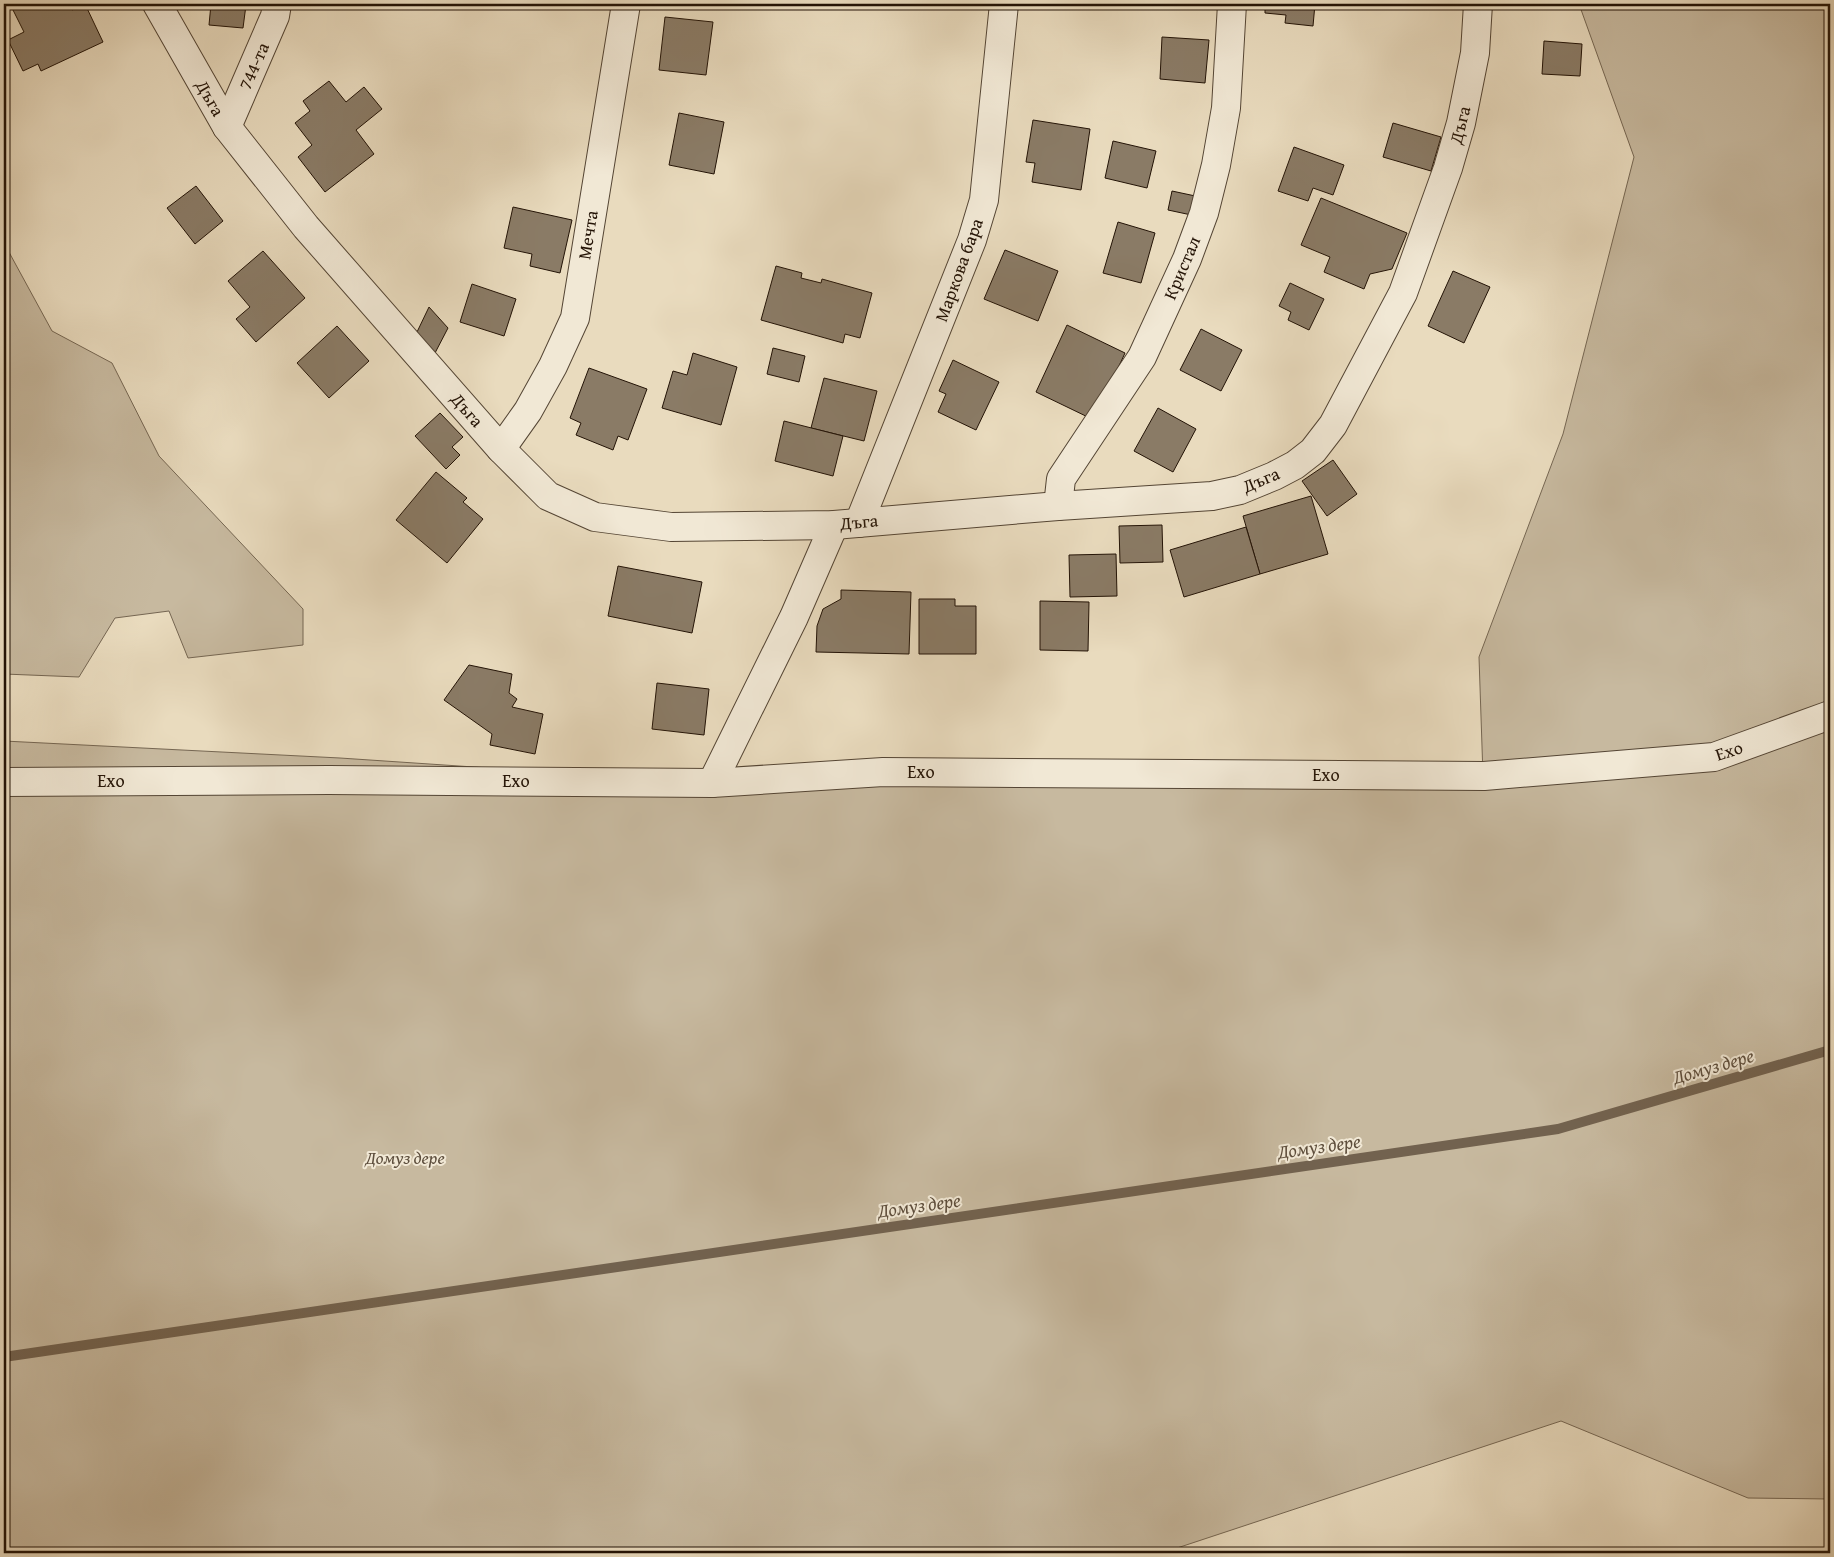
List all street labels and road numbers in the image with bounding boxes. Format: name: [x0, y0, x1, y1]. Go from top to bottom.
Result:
street label: 744-та: [231, 37, 276, 94]
street label: Дъга: [189, 74, 232, 121]
street label: Дъга: [1442, 103, 1477, 148]
street label: Мечта: [570, 208, 605, 261]
street label: Маркова бара: [927, 214, 990, 325]
street label: Кристал: [1156, 232, 1207, 304]
street label: Дъга: [444, 386, 490, 433]
street label: Дъга: [1237, 459, 1284, 500]
street label: Дъга: [838, 506, 880, 537]
street label: Ехо: [1712, 733, 1746, 768]
street label: Ехо: [907, 758, 935, 785]
street label: Ехо: [1312, 761, 1340, 788]
street label: Ехо: [97, 767, 125, 794]
street label: Ехо: [502, 767, 530, 794]

